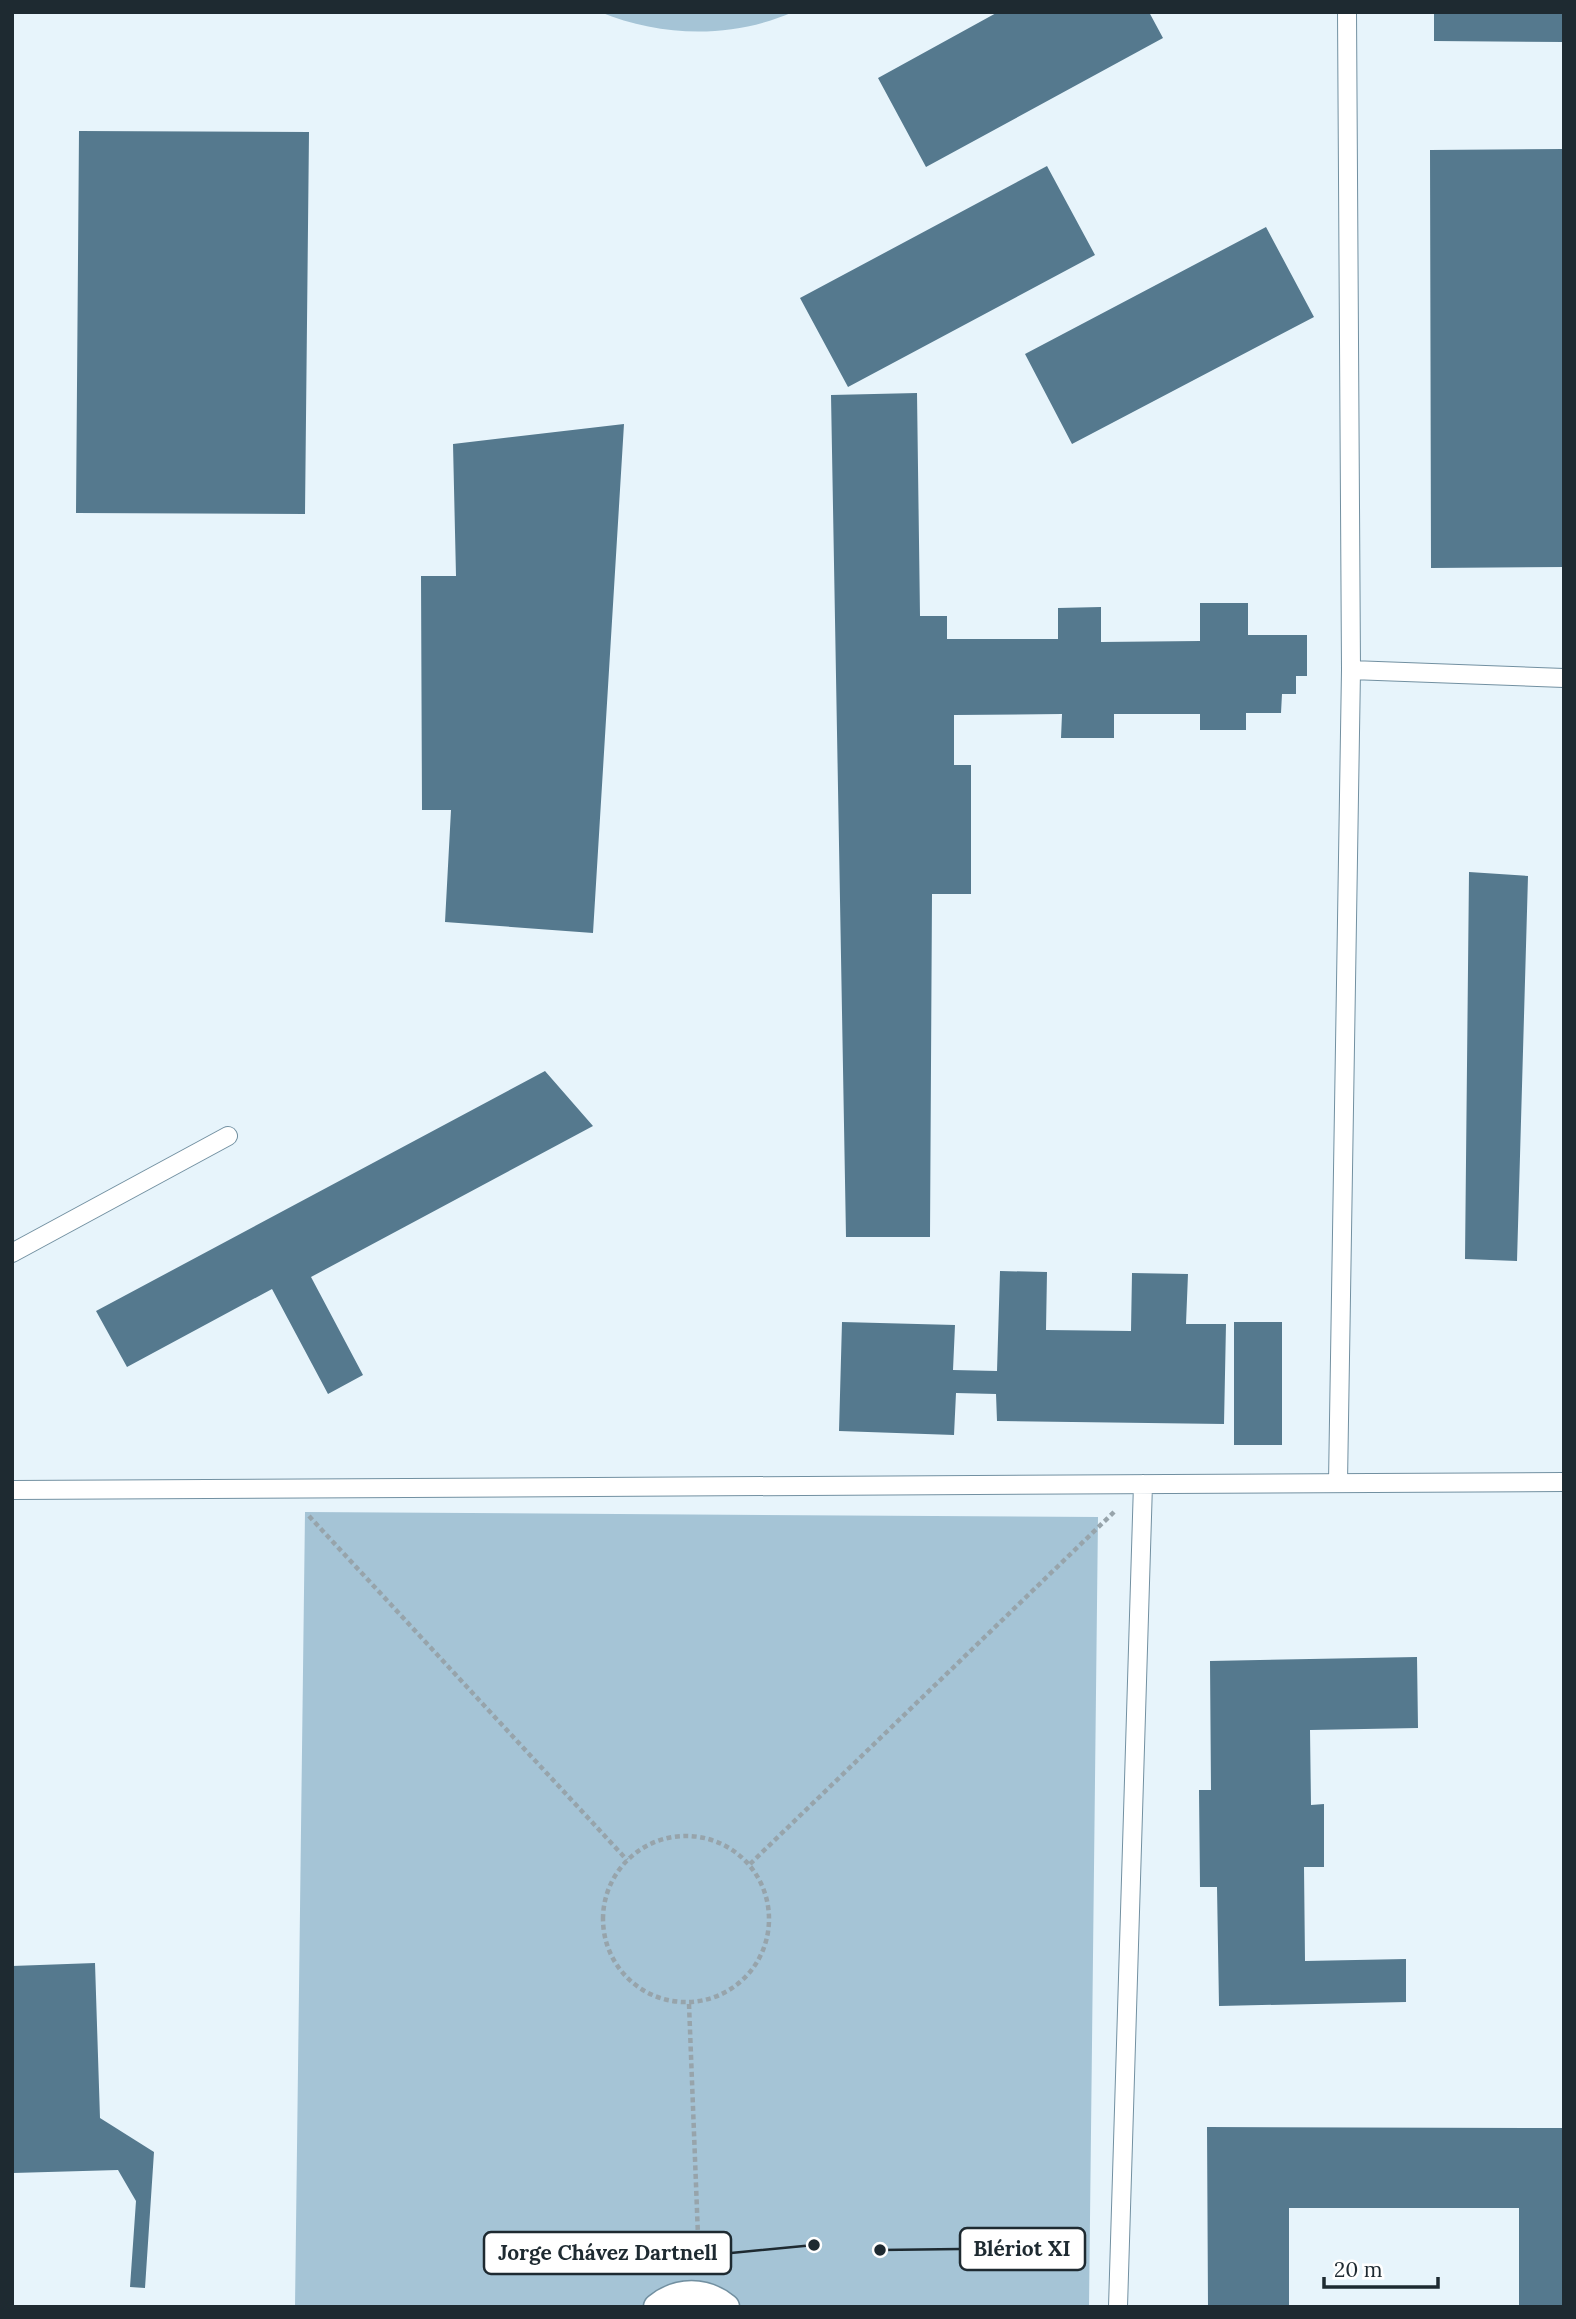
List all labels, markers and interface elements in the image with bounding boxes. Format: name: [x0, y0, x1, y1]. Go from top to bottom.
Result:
callout: Blériot XI: [960, 2228, 1085, 2270]
callout: Jorge Chávez Dartnell: [484, 2232, 731, 2274]
text: Blériot XI: [973, 2235, 1071, 2262]
text: Jorge Chávez Dartnell: [498, 2239, 718, 2266]
scale bar: [1324, 2246, 1438, 2290]
text: 20 m: [1334, 2256, 1383, 2283]

